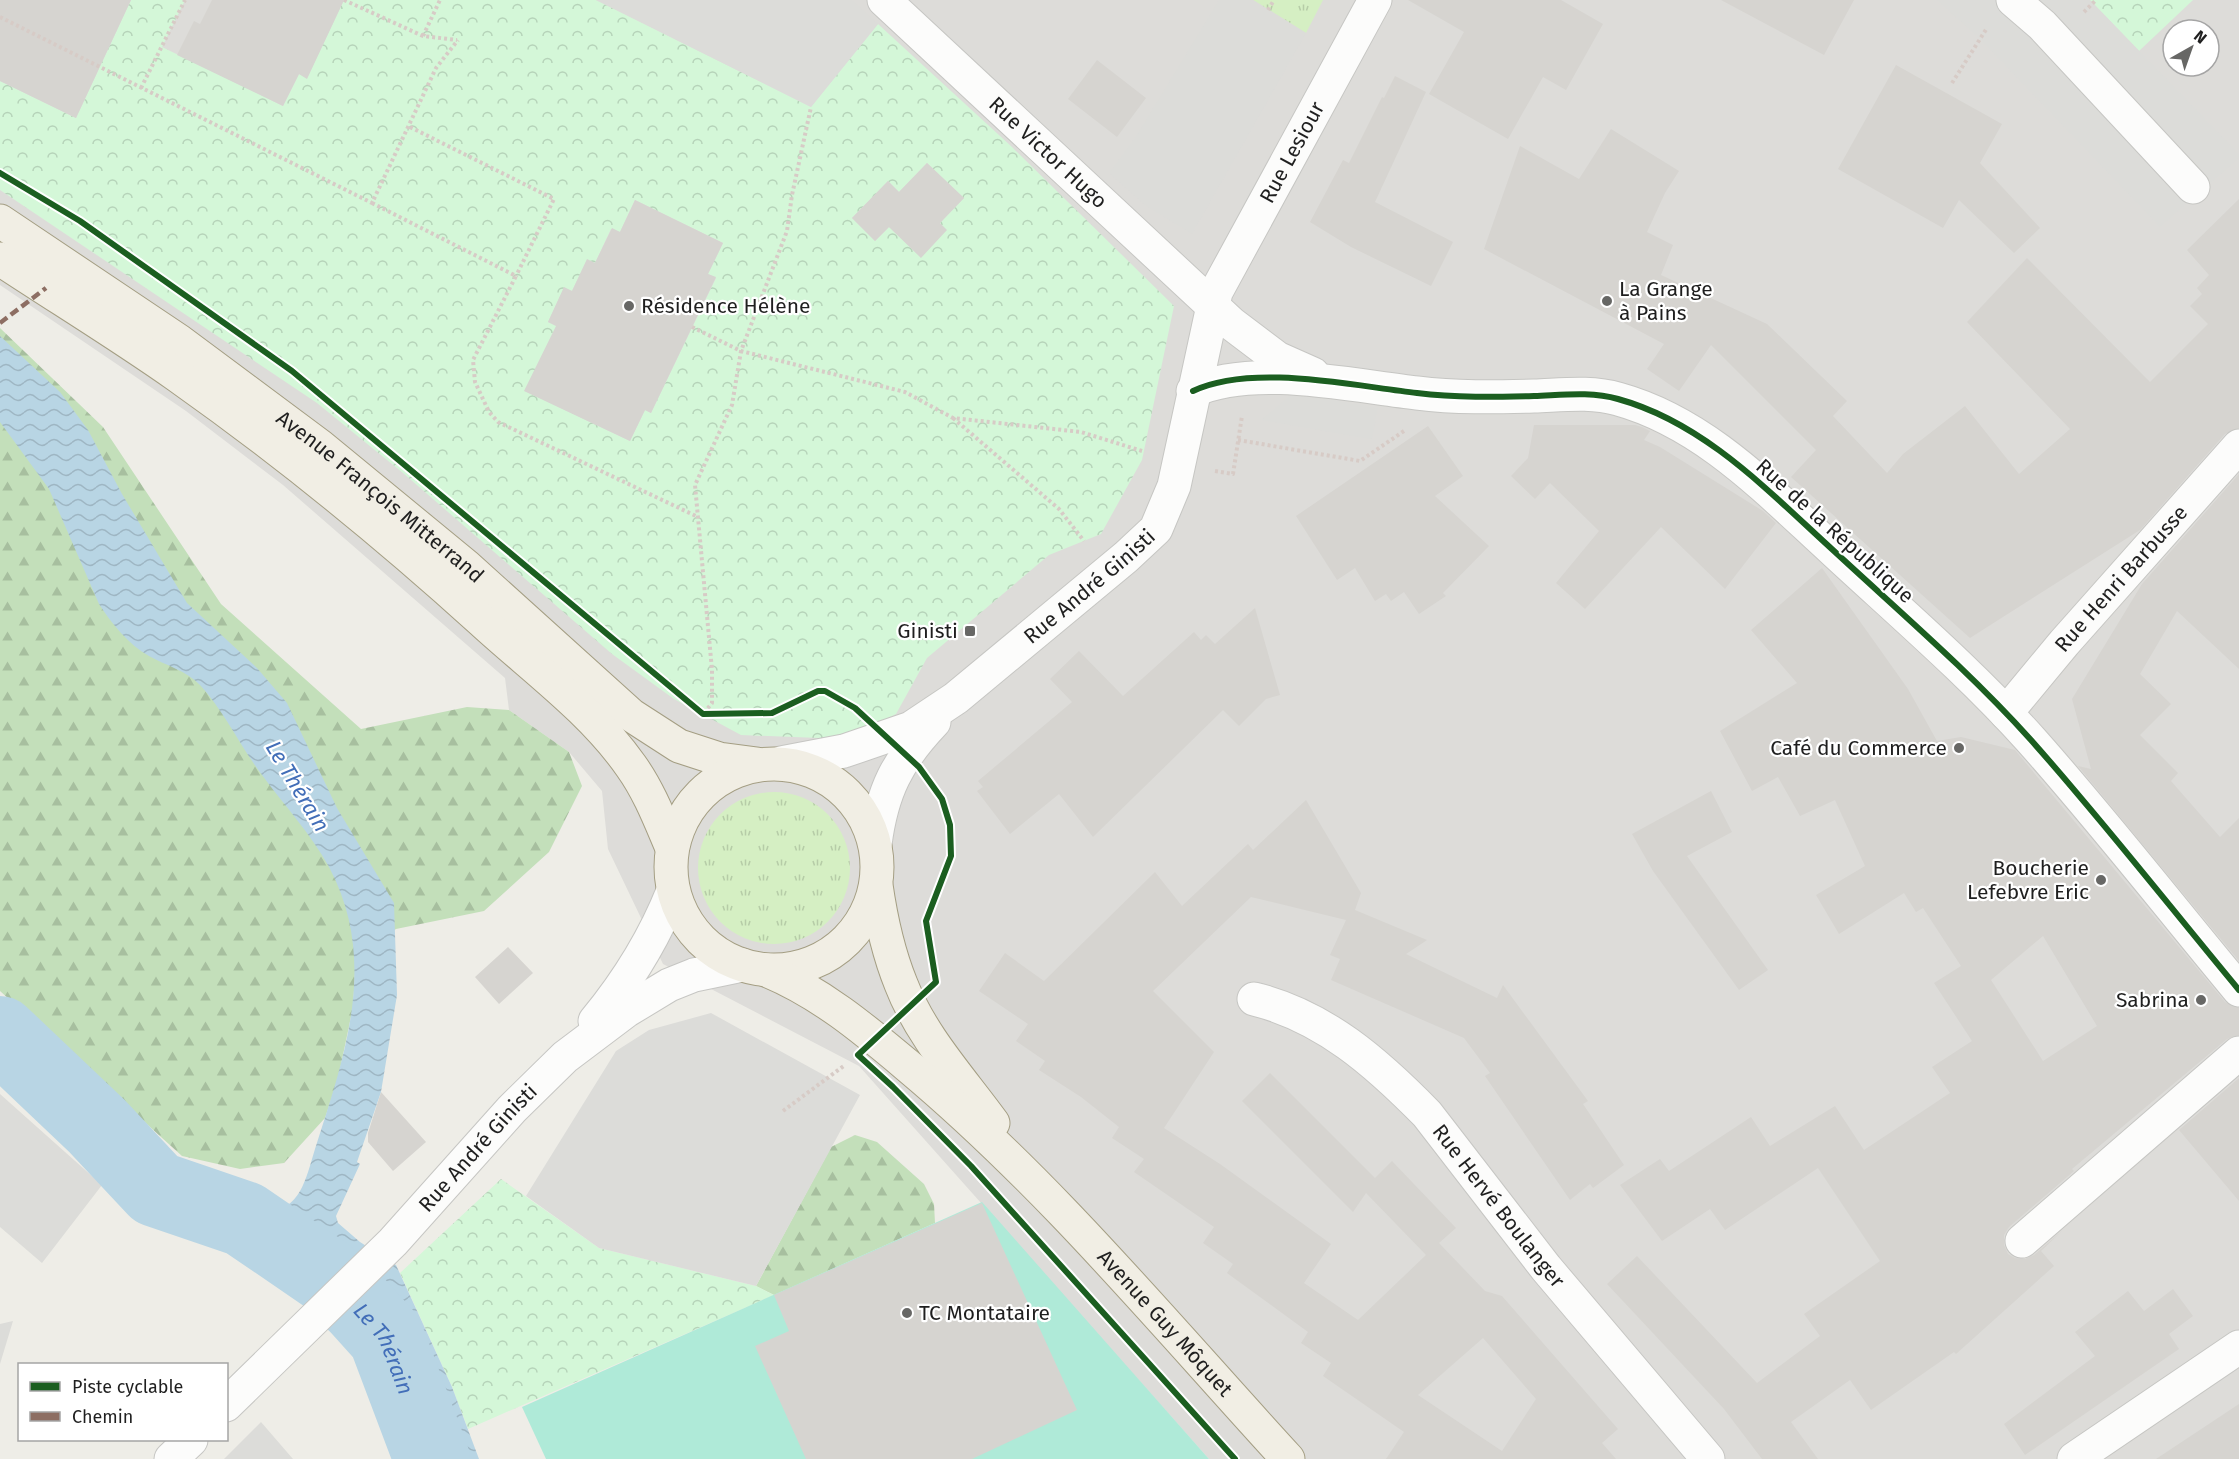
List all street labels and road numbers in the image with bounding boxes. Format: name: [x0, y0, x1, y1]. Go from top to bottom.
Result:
street label: Rue Victor Hugo: [983, 91, 1113, 214]
street label: Rue Lesiour: [1254, 97, 1330, 208]
street label: Avenue François Mitterrand: [271, 405, 489, 589]
street label: Rue de la République: [1751, 453, 1919, 609]
street label: Rue Henri Barbusse: [2049, 500, 2193, 657]
street label: Rue André Ginisti: [1018, 523, 1161, 649]
street label: Rue André Ginisti: [413, 1079, 543, 1217]
street label: Rue Hervé Boulanger: [1427, 1119, 1570, 1293]
street label: Avenue Guy Môquet: [1092, 1244, 1238, 1402]

